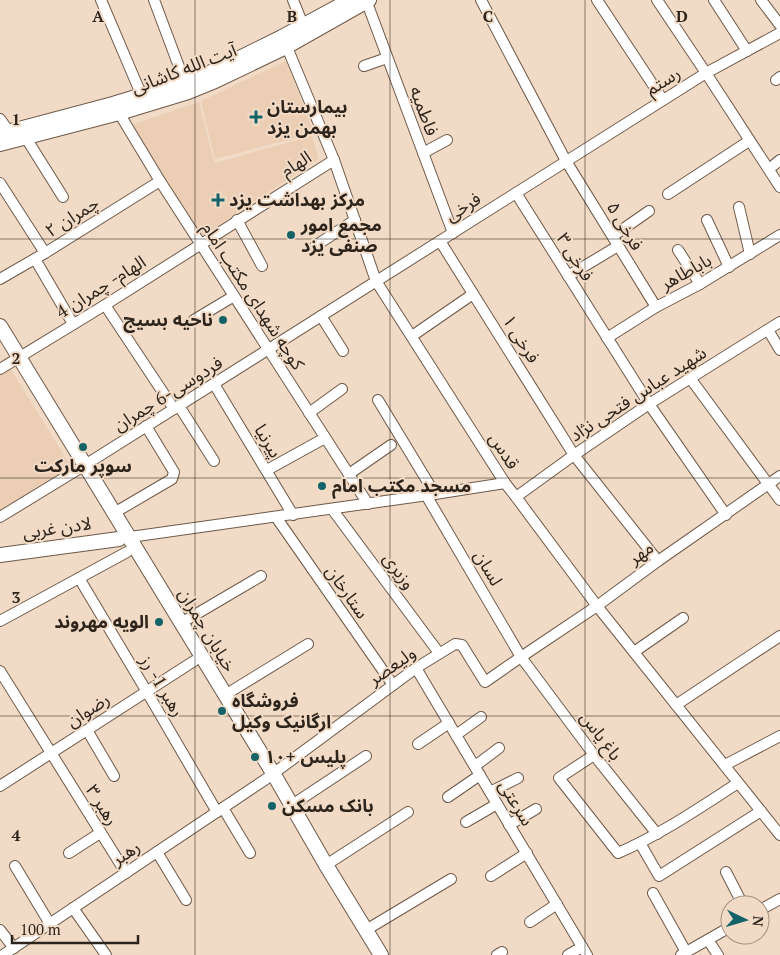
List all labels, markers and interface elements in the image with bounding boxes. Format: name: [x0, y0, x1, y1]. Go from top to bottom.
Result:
text: A: [92, 5, 104, 27]
text: B: [287, 5, 297, 27]
text: C: [483, 5, 493, 27]
text: D: [676, 5, 688, 27]
street label: آیت الله کاشانی: [127, 37, 241, 99]
street label: رستم: [640, 60, 686, 102]
street label: فاطمیه: [405, 82, 445, 139]
place label: بیمارستان بهمن یزد: [267, 94, 347, 139]
text: 1: [11, 108, 21, 130]
marker: بیمارستان بهمن یزد: [249, 110, 263, 124]
street label: الهام: [276, 144, 317, 184]
street label: فرخی: [440, 186, 485, 226]
place label: مرکز بهداشت یزد: [229, 187, 365, 211]
street label: چمران ۲: [40, 190, 103, 242]
marker: مرکز بهداشت یزد: [211, 193, 225, 207]
street label: فرخی ۵: [602, 197, 650, 254]
place label: مجمع امور صنفی یزد: [300, 212, 382, 257]
street label: کوچه شهدای مکتب امام: [194, 217, 311, 376]
street label: فرخی ۳: [552, 228, 600, 285]
marker: مجمع امور صنفی یزد: [285, 229, 297, 241]
street label: باباطاهر: [655, 247, 715, 295]
street label: الهام- چمران 4: [51, 249, 152, 326]
place label: ناحیه بسیج: [123, 307, 213, 333]
street label: فرخی ۱: [498, 310, 546, 367]
marker: ناحیه بسیج: [217, 314, 229, 326]
street label: شهید عباس فتحی نژاد: [564, 340, 711, 446]
text: 2: [11, 347, 21, 369]
street label: فردوسی-6 چمران: [108, 350, 227, 436]
street label: پیرنیا: [249, 419, 288, 462]
street label: قدس: [484, 427, 526, 474]
marker: سوپر مارکت: [77, 441, 89, 453]
place label: سوپر مارکت: [34, 453, 132, 478]
place label: مسجد مکتب امام: [332, 473, 471, 499]
marker: مسجد مکتب امام: [316, 480, 328, 492]
street label: لادن غربی: [21, 510, 93, 544]
street label: مهر: [622, 535, 658, 570]
street label: لسان: [469, 545, 509, 590]
street label: وزیری: [378, 547, 421, 594]
street label: ستارخان: [321, 560, 375, 623]
street label: خیابان چمران: [173, 583, 242, 676]
text: 3: [11, 586, 21, 608]
place label: الویه مهروند: [54, 609, 149, 633]
marker: الویه مهروند: [153, 616, 165, 628]
street label: ولیعصر: [362, 640, 420, 691]
street label: رهبر 1- رز: [135, 649, 191, 721]
street label: رضوان: [61, 686, 114, 732]
place label: فروشگاه ارگانیک وکیل: [232, 688, 331, 733]
marker: فروشگاه ارگانیک وکیل: [216, 705, 228, 717]
street label: باغ یاس: [573, 706, 628, 767]
place label: پلیس +۱۰: [265, 744, 347, 769]
marker: پلیس +۱۰: [249, 751, 261, 763]
street label: سرعتی: [494, 775, 540, 830]
street label: رهبر ۳: [81, 779, 125, 830]
place label: بانک مسکن: [282, 793, 374, 817]
marker: بانک مسکن: [266, 800, 278, 812]
text: 4: [11, 824, 21, 846]
street label: رهبر: [106, 834, 144, 871]
north arrow: [720, 895, 770, 945]
scale bar: [12, 912, 139, 944]
text: N: [748, 915, 768, 928]
text: 100 m: [20, 919, 61, 939]

